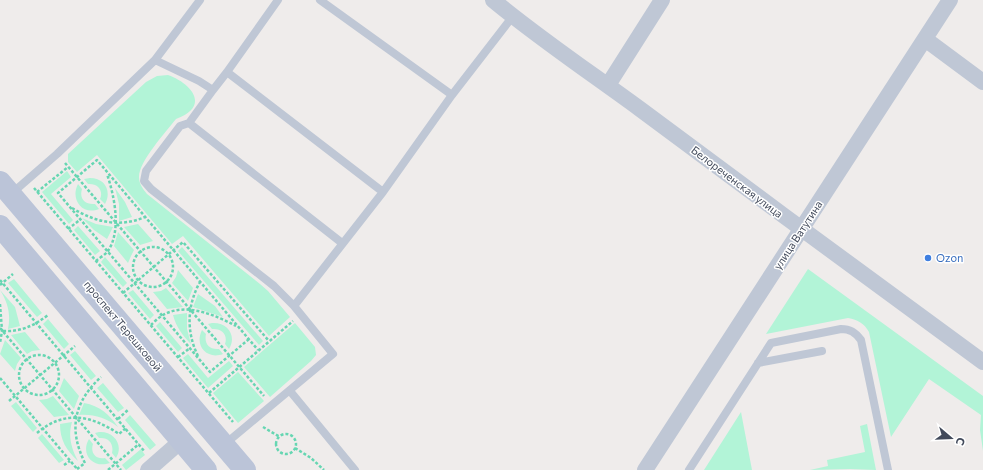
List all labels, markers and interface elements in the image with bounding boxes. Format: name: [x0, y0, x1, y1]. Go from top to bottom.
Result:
street label: Белореченская улица: [689, 143, 785, 220]
street label: улица Ватутина: [771, 198, 825, 272]
place label: Ozon: [936, 251, 963, 264]
marker: Ozon: [923, 253, 933, 263]
street label: проспект Терешковой: [82, 278, 165, 374]
north arrow: [931, 418, 971, 458]
text: С: [953, 436, 968, 448]

